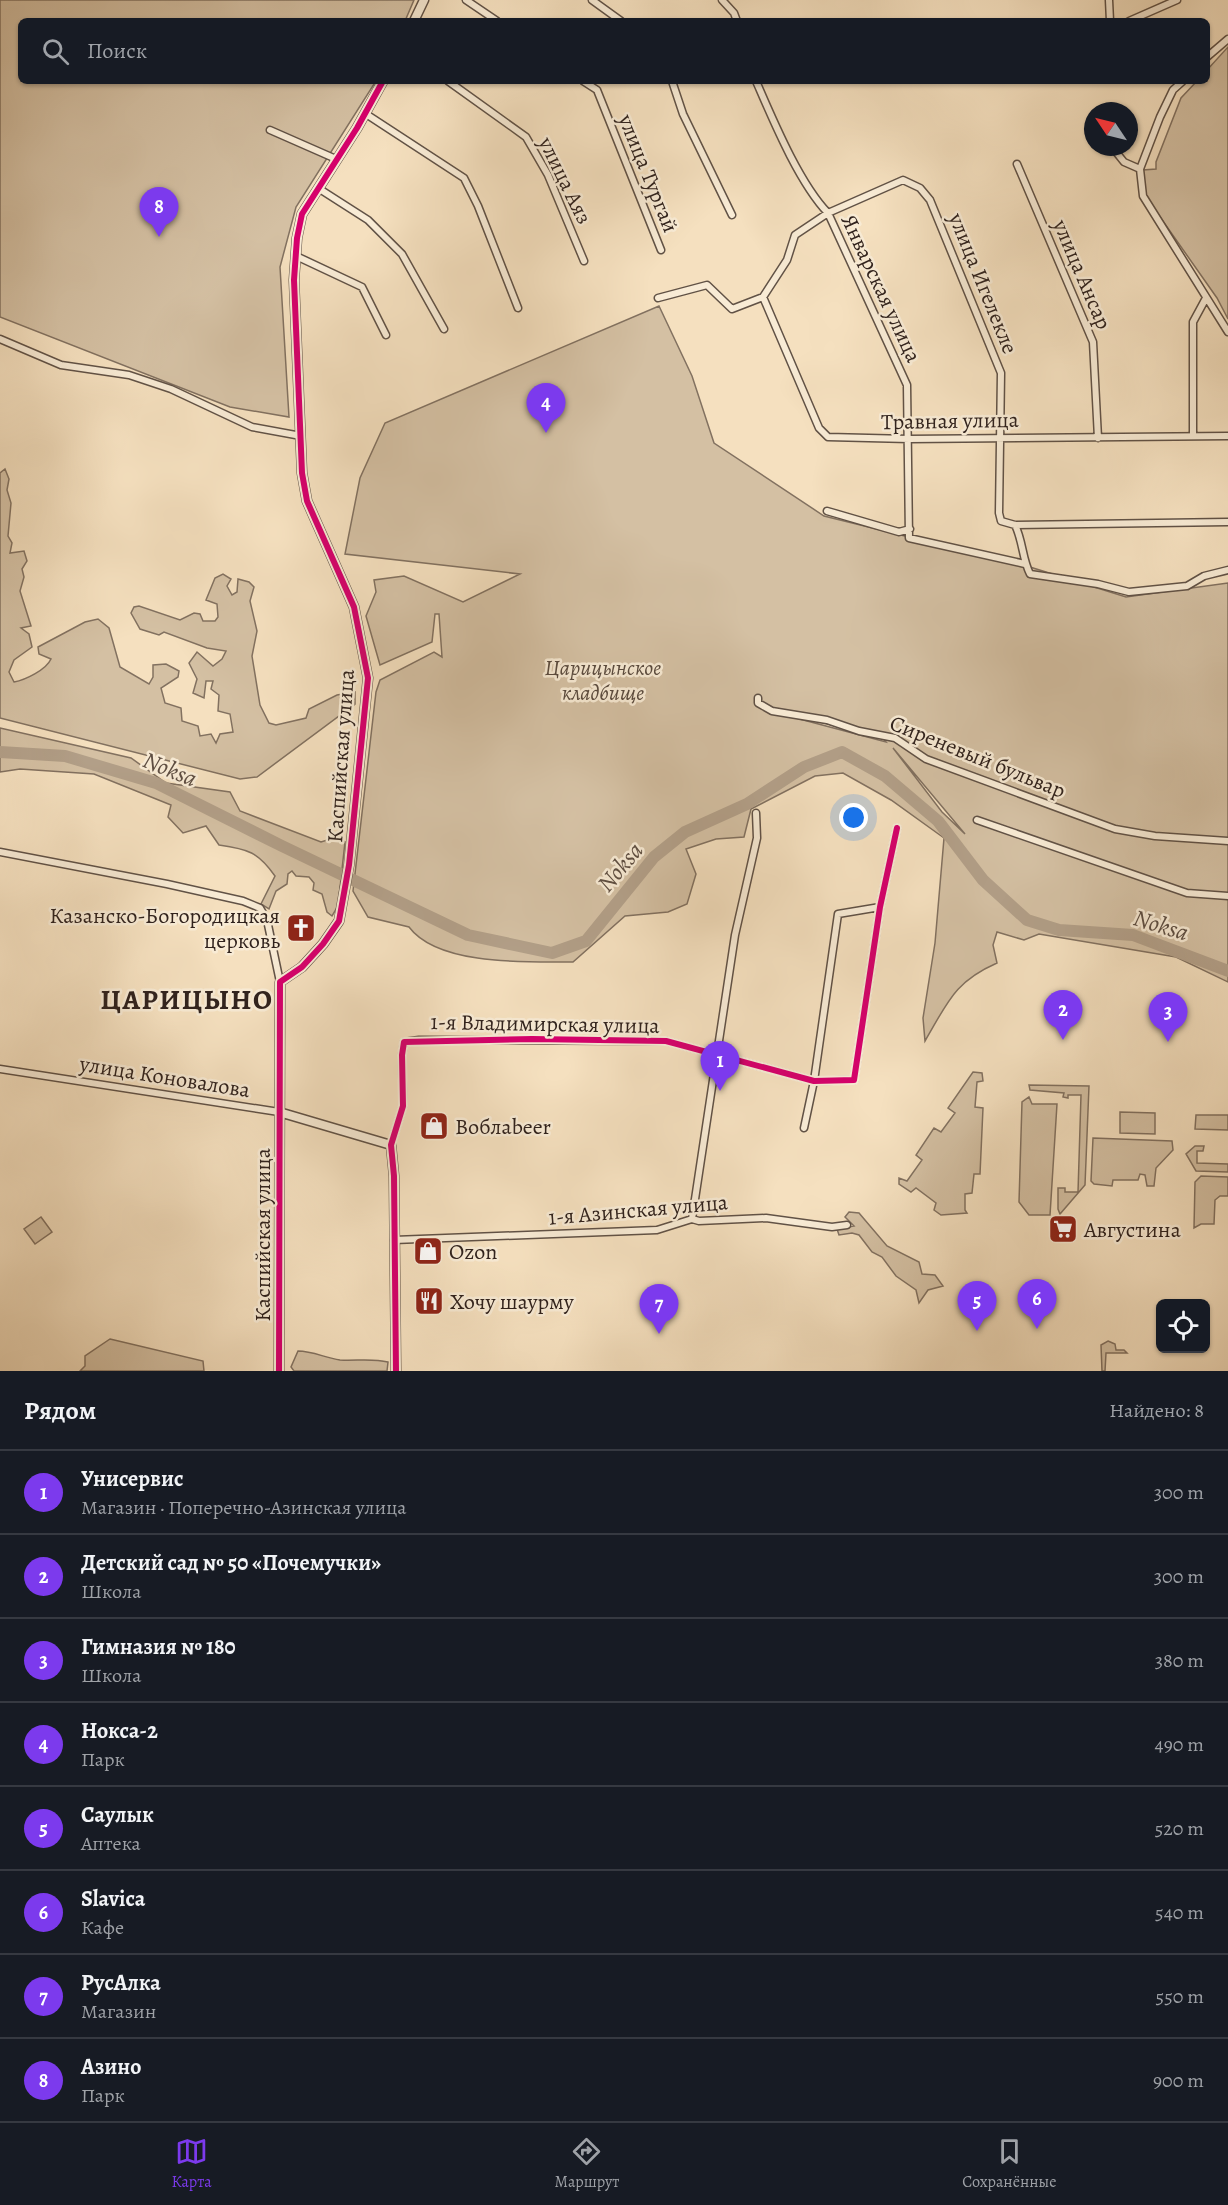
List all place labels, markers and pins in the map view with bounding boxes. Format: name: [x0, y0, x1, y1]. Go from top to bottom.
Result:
pin: 8: [140, 188, 178, 237]
pin: 4: [526, 384, 566, 433]
place label: Казанско-Богородицкая церковь: [49, 901, 280, 956]
church icon: Казанско-Богородицкая церковь: [285, 912, 317, 944]
pin: 2: [1044, 990, 1082, 1040]
pin: 3: [1148, 992, 1188, 1042]
pin: 1: [700, 1042, 740, 1091]
shop icon: Воблаbeer: [418, 1110, 450, 1142]
place label: Воблаbeer: [455, 1112, 551, 1142]
supermarket icon: Августина: [1047, 1213, 1079, 1245]
place label: Августина: [1083, 1215, 1182, 1245]
shop icon: Ozon: [412, 1235, 444, 1267]
place label: Ozon: [449, 1237, 497, 1267]
pin: 6: [1018, 1280, 1056, 1329]
pin: 5: [958, 1282, 996, 1331]
pin: 7: [640, 1284, 678, 1334]
restaurant icon: Хочу шаурму: [413, 1285, 445, 1317]
place label: Хочу шаурму: [450, 1287, 575, 1317]

